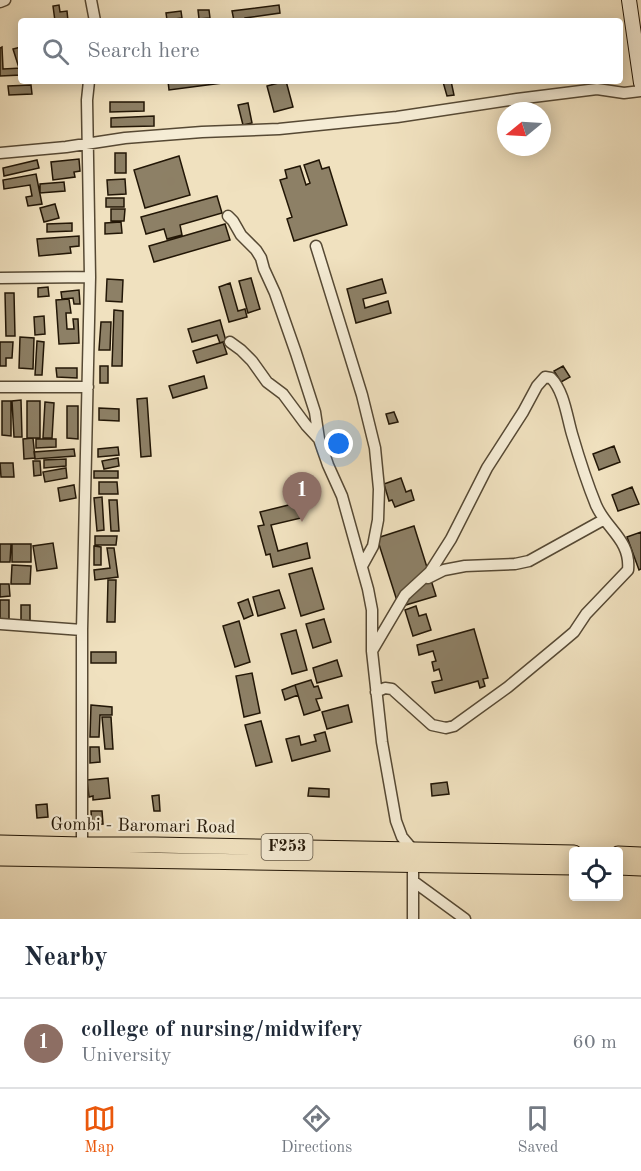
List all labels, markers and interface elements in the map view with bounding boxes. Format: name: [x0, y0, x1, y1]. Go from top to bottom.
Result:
search box: [18, 18, 623, 84]
icon: search: [39, 35, 72, 68]
text: Search here: [87, 40, 200, 62]
north arrow: [497, 102, 551, 156]
your location: [324, 429, 353, 458]
pin: 1: [282, 472, 322, 522]
street label: Gombi - Baromari Road: [50, 815, 236, 837]
road number: F253: [262, 834, 312, 860]
map controls: [569, 847, 623, 901]
button: locate: [569, 847, 623, 901]
text: Nearby: [24, 945, 108, 971]
text: college of nursing/midwifery: [81, 1019, 363, 1041]
text: 1: [38, 1033, 49, 1053]
text: 60 m: [572, 1033, 617, 1053]
text: University: [81, 1046, 172, 1066]
tab: Map: [83, 1102, 116, 1158]
tab: Directions: [281, 1102, 352, 1158]
tab: Saved: [518, 1102, 558, 1158]

